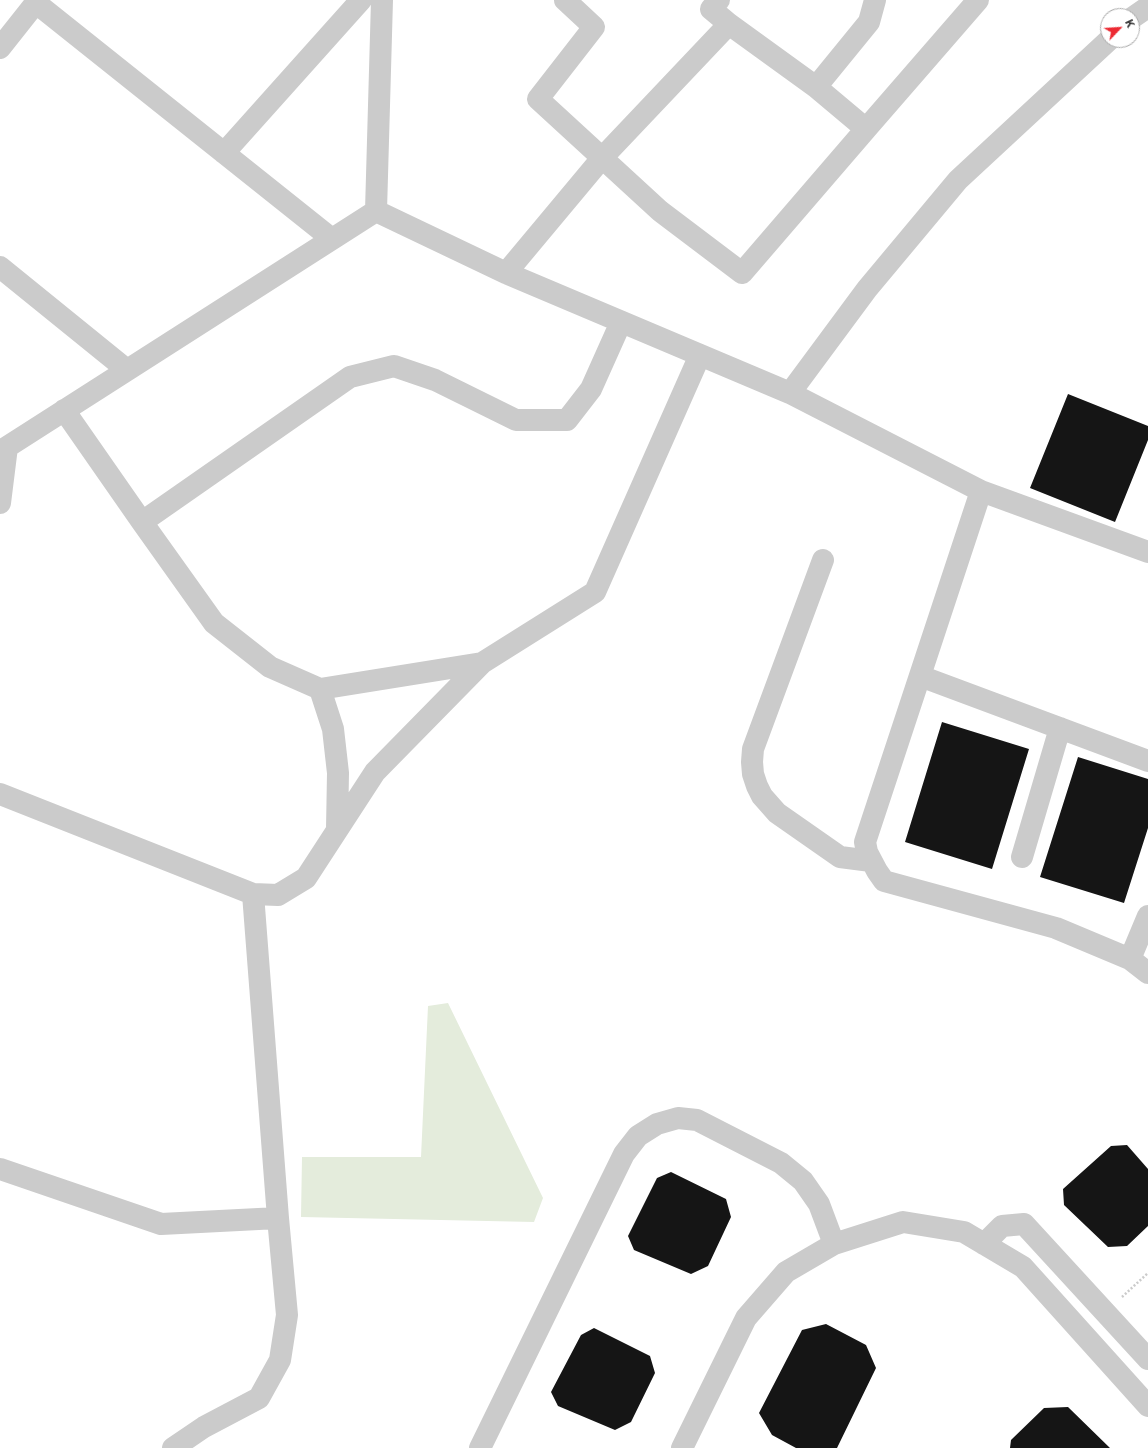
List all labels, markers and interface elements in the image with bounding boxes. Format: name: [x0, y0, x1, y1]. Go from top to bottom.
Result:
north arrow: [1100, 8, 1140, 48]
text: K: [1122, 17, 1138, 30]

